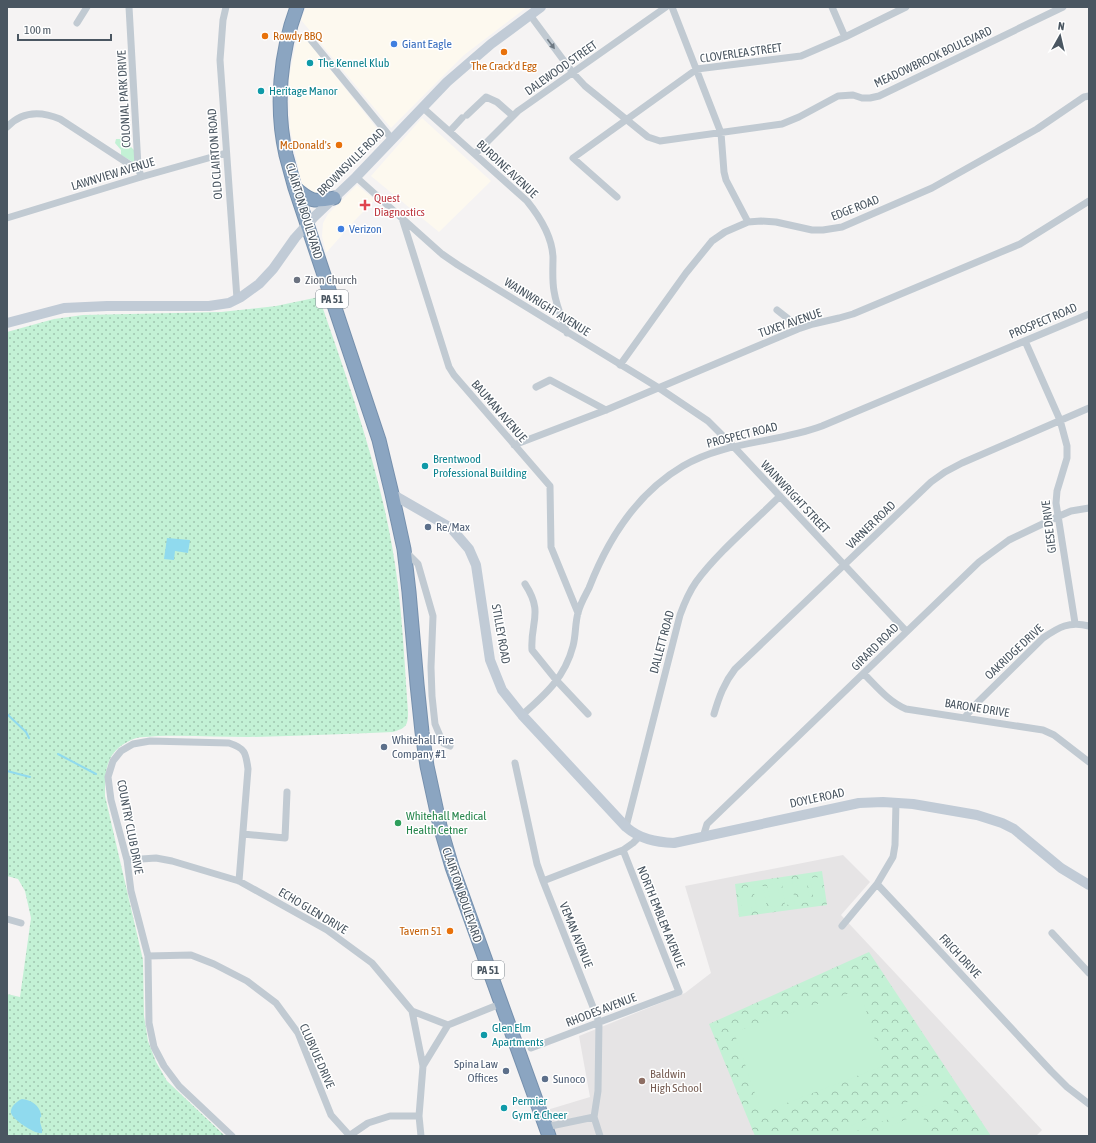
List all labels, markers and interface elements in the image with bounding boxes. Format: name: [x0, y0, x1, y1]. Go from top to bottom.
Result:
scale bar: [18, 16, 111, 42]
north arrow: [1040, 16, 1080, 56]
text: N: [1057, 20, 1065, 32]
text: 100 m: [24, 23, 51, 37]
street label: MEADOWBROOK BOULEVARD: [872, 23, 994, 90]
place label: Rowdy BBQ: [273, 29, 323, 43]
marker: Rowdy BBQ: [260, 31, 270, 41]
place label: Giant Eagle: [402, 37, 452, 51]
street label: DALEWOOD STREET: [522, 37, 600, 98]
marker: Giant Eagle: [389, 39, 399, 49]
one-way arrow: [547, 39, 555, 50]
street label: CLOVERLEA STREET: [699, 40, 784, 66]
marker: The Crack'd Egg: [499, 47, 509, 57]
street label: COLONIAL PARK DRIVE: [114, 50, 134, 148]
place label: The Kennel Klub: [318, 56, 390, 70]
marker: The Kennel Klub: [305, 58, 315, 68]
place label: The Crack'd Egg: [471, 59, 538, 73]
place label: Heritage Manor: [269, 84, 338, 98]
marker: Heritage Manor: [256, 86, 266, 96]
street label: OLD CLAIRTON ROAD: [205, 108, 225, 200]
street label: BROWNSVILLE ROAD: [314, 125, 388, 199]
street label: BURDINE AVENUE: [474, 137, 540, 201]
place label: McDonald's: [280, 138, 331, 152]
marker: McDonald's: [334, 140, 344, 150]
street label: LAWNVIEW AVENUE: [70, 155, 156, 193]
street label: CLAIRTON BOULEVARD: [283, 161, 325, 261]
place label: Quest Diagnostics: [374, 191, 425, 219]
street label: EDGE ROAD: [829, 192, 881, 224]
marker: Quest Diagnostics: [359, 199, 371, 211]
place label: Verizon: [349, 222, 382, 236]
marker: Verizon: [336, 224, 346, 234]
place label: Zion Church: [305, 273, 357, 287]
marker: Zion Church: [292, 275, 302, 285]
street label: WAINWRIGHT AVENUE: [502, 275, 592, 339]
road number: PA 51: [316, 290, 348, 308]
street label: PROSPECT ROAD: [1007, 300, 1079, 342]
street label: TUXEY AVENUE: [757, 306, 823, 340]
street label: BAUMAN AVENUE: [468, 377, 530, 445]
street label: PROSPECT ROAD: [705, 419, 779, 451]
place label: Brentwood Professional Building: [433, 452, 527, 480]
street label: WAINWRIGHT STREET: [758, 458, 833, 537]
marker: Brentwood Professional Building: [420, 461, 430, 471]
street label: VARNER ROAD: [844, 498, 899, 552]
street label: GIESE DRIVE: [1039, 500, 1059, 554]
place label: Re/Max: [436, 520, 470, 534]
marker: Re/Max: [423, 522, 433, 532]
street label: STILLEY ROAD: [489, 603, 513, 665]
street label: DALLETT ROAD: [647, 609, 677, 675]
street label: GIRARD ROAD: [848, 620, 902, 674]
street label: OAKRIDGE DRIVE: [982, 621, 1046, 683]
street label: BARONE DRIVE: [944, 696, 1010, 720]
place label: Whitehall Fire Company #1: [392, 733, 454, 761]
marker: Whitehall Fire Company #1: [379, 742, 389, 752]
street label: COUNTRY CLUB DRIVE: [114, 779, 146, 875]
street label: DOYLE ROAD: [788, 785, 846, 811]
place label: Whitehall Medical Health Cetner: [406, 809, 487, 837]
marker: Whitehall Medical Health Cetner: [393, 818, 403, 828]
street label: CLAIRTON BOULEVARD: [439, 846, 485, 945]
street label: NORTH EMBLEM AVENUE: [634, 864, 688, 970]
street label: ECHO GLEN DRIVE: [276, 885, 350, 937]
street label: VEMAN AVENUE: [556, 900, 596, 970]
place label: Tavern 51: [399, 924, 442, 938]
marker: Tavern 51: [445, 926, 455, 936]
street label: FRICH DRIVE: [936, 931, 984, 981]
road number: PA 51: [472, 961, 504, 979]
street label: RHODES AVENUE: [564, 990, 638, 1030]
street label: CLUBVUE DRIVE: [297, 1021, 337, 1091]
place label: Glen Elm Apartments: [492, 1021, 544, 1049]
marker: Glen Elm Apartments: [479, 1030, 489, 1040]
place label: Spina Law Offices: [454, 1057, 498, 1085]
marker: Spina Law Offices: [501, 1066, 511, 1076]
place label: Baldwin High School: [650, 1067, 703, 1095]
place label: Sunoco: [553, 1072, 586, 1086]
marker: Sunoco: [540, 1074, 550, 1084]
marker: Baldwin High School: [637, 1076, 647, 1086]
place label: Permier Gym & Cheer: [512, 1094, 568, 1122]
marker: Permier Gym & Cheer: [499, 1103, 509, 1113]

